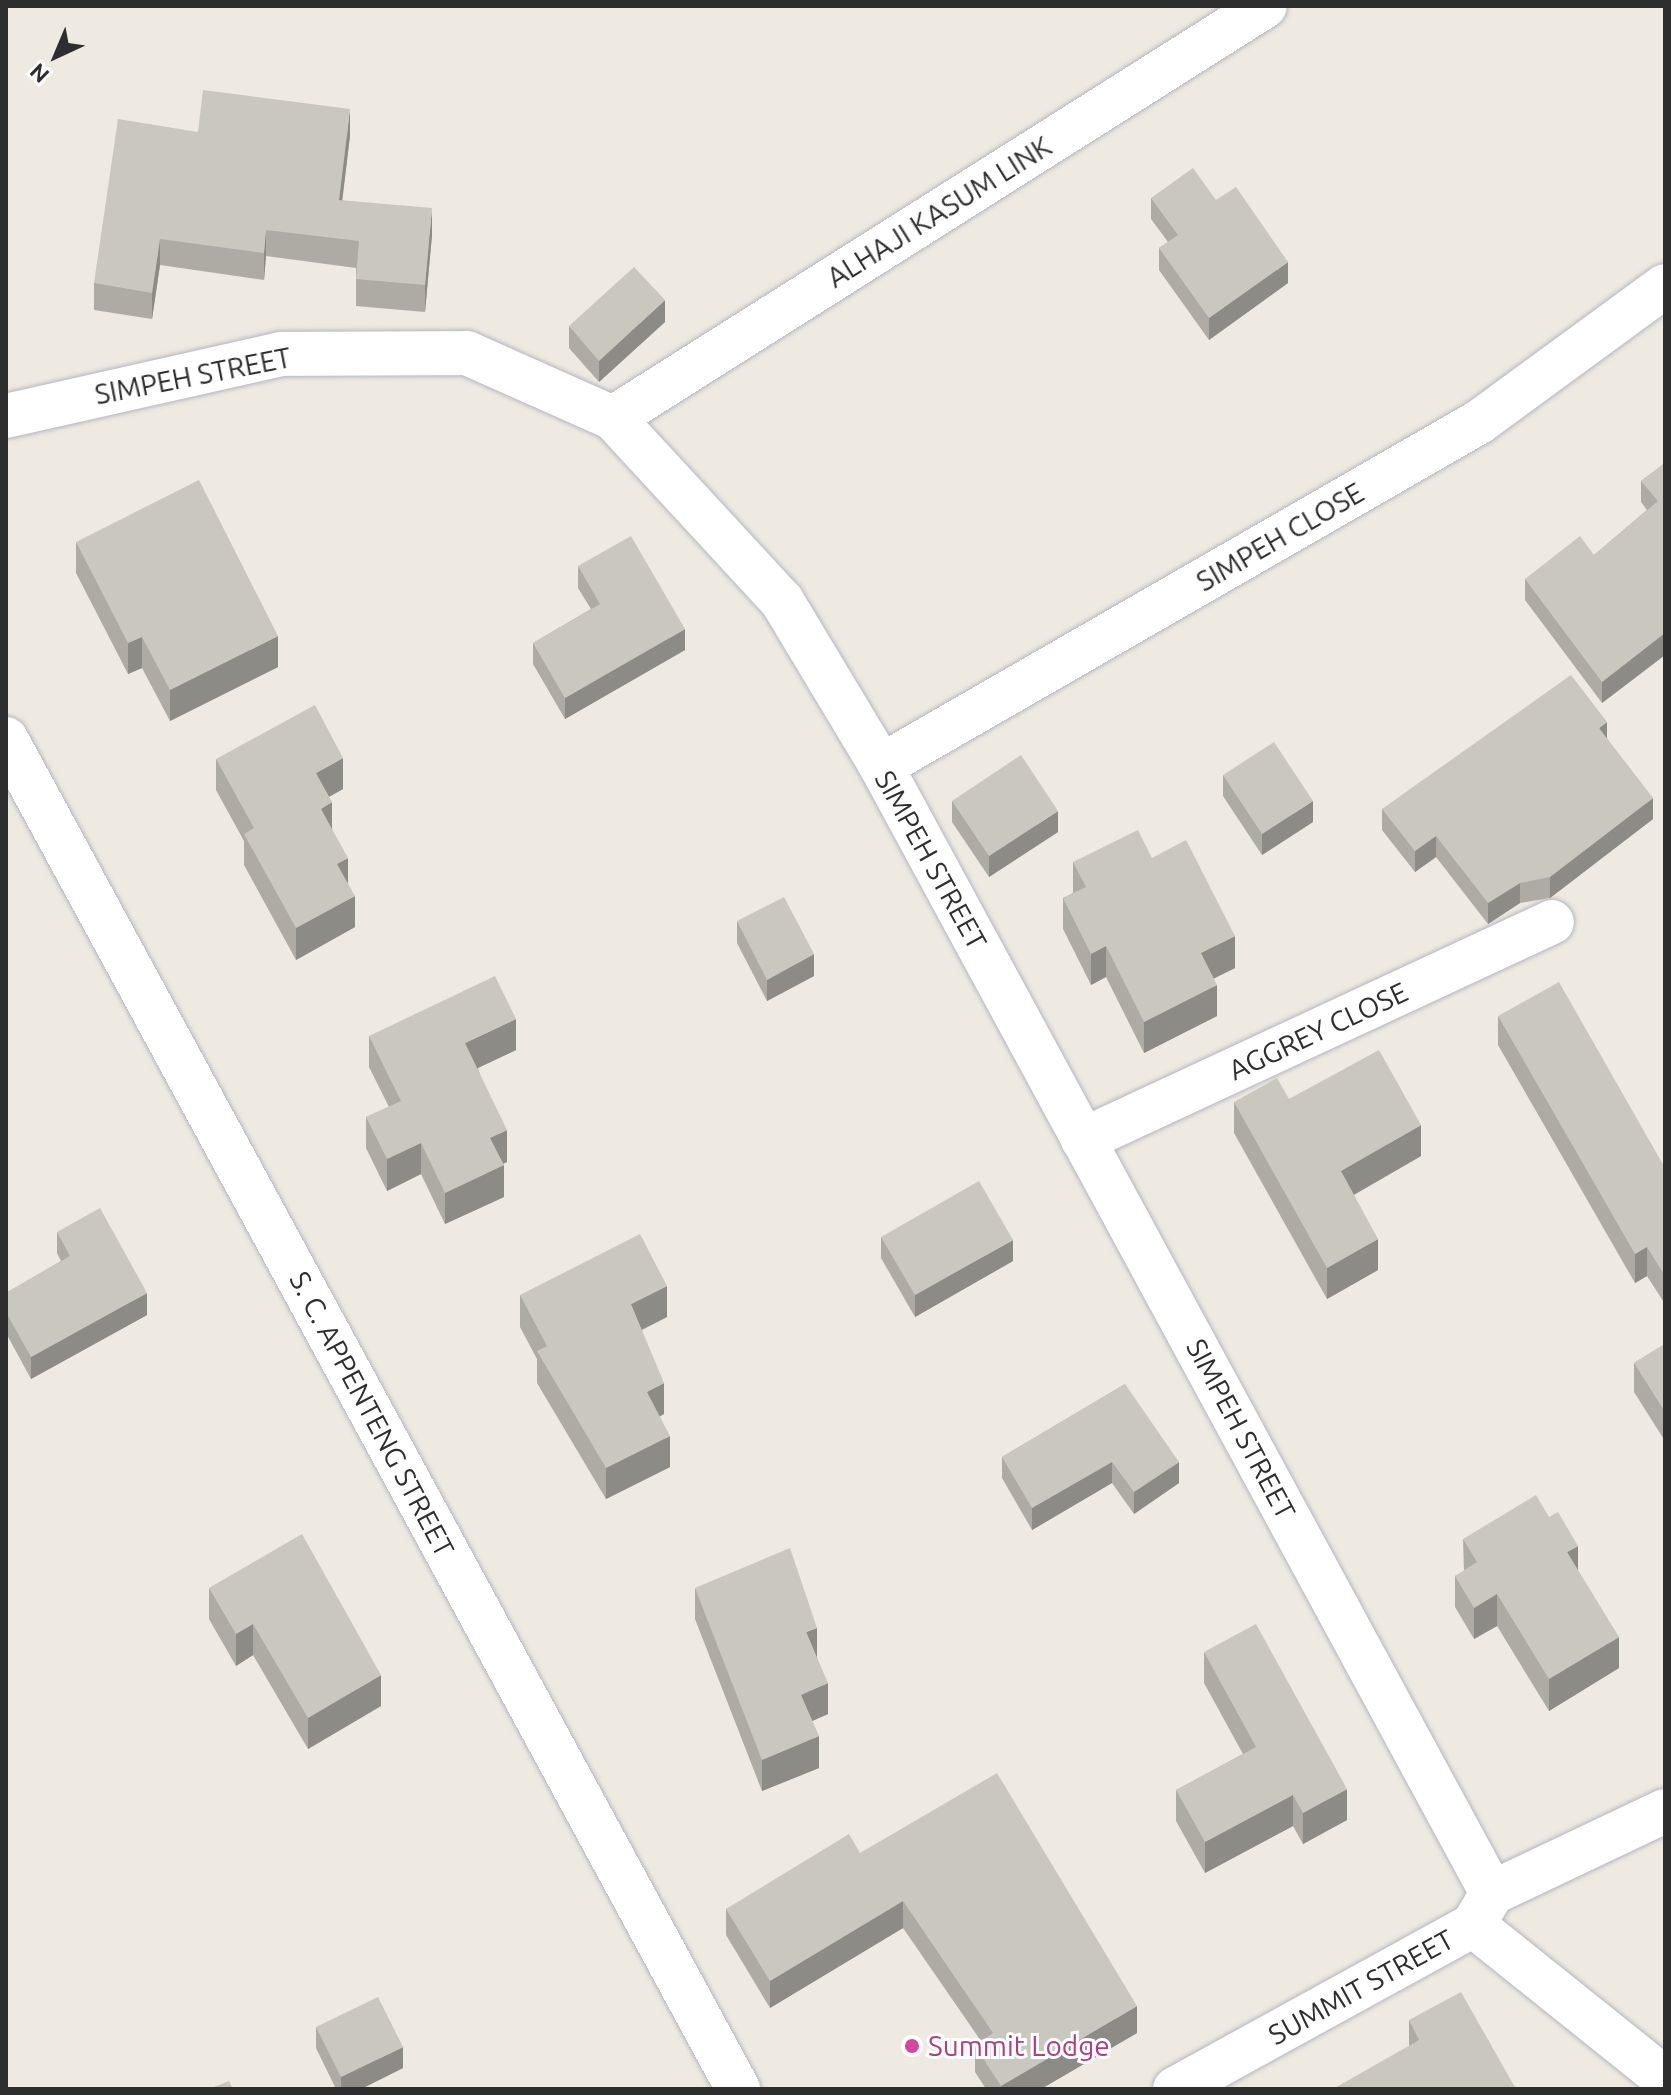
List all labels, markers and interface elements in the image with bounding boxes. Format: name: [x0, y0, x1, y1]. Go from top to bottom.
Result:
north arrow: [16, 16, 96, 96]
text: N: [24, 59, 54, 88]
street label: ALHAJI KASUM LINK: [821, 129, 1057, 295]
street label: SIMPEH STREET: [92, 341, 294, 411]
street label: SIMPEH CLOSE: [1191, 476, 1369, 598]
street label: SIMPEH STREET: [868, 765, 994, 955]
street label: AGGREY CLOSE: [1223, 975, 1413, 1087]
street label: S. C. APPENTENG STREET: [283, 1266, 461, 1562]
street label: SIMPEH STREET: [1179, 1333, 1303, 1525]
street label: SUMMIT STREET: [1263, 1922, 1459, 2052]
place label: Summit Lodge: [928, 2029, 1110, 2063]
marker: Summit Lodge: [903, 2037, 921, 2055]

